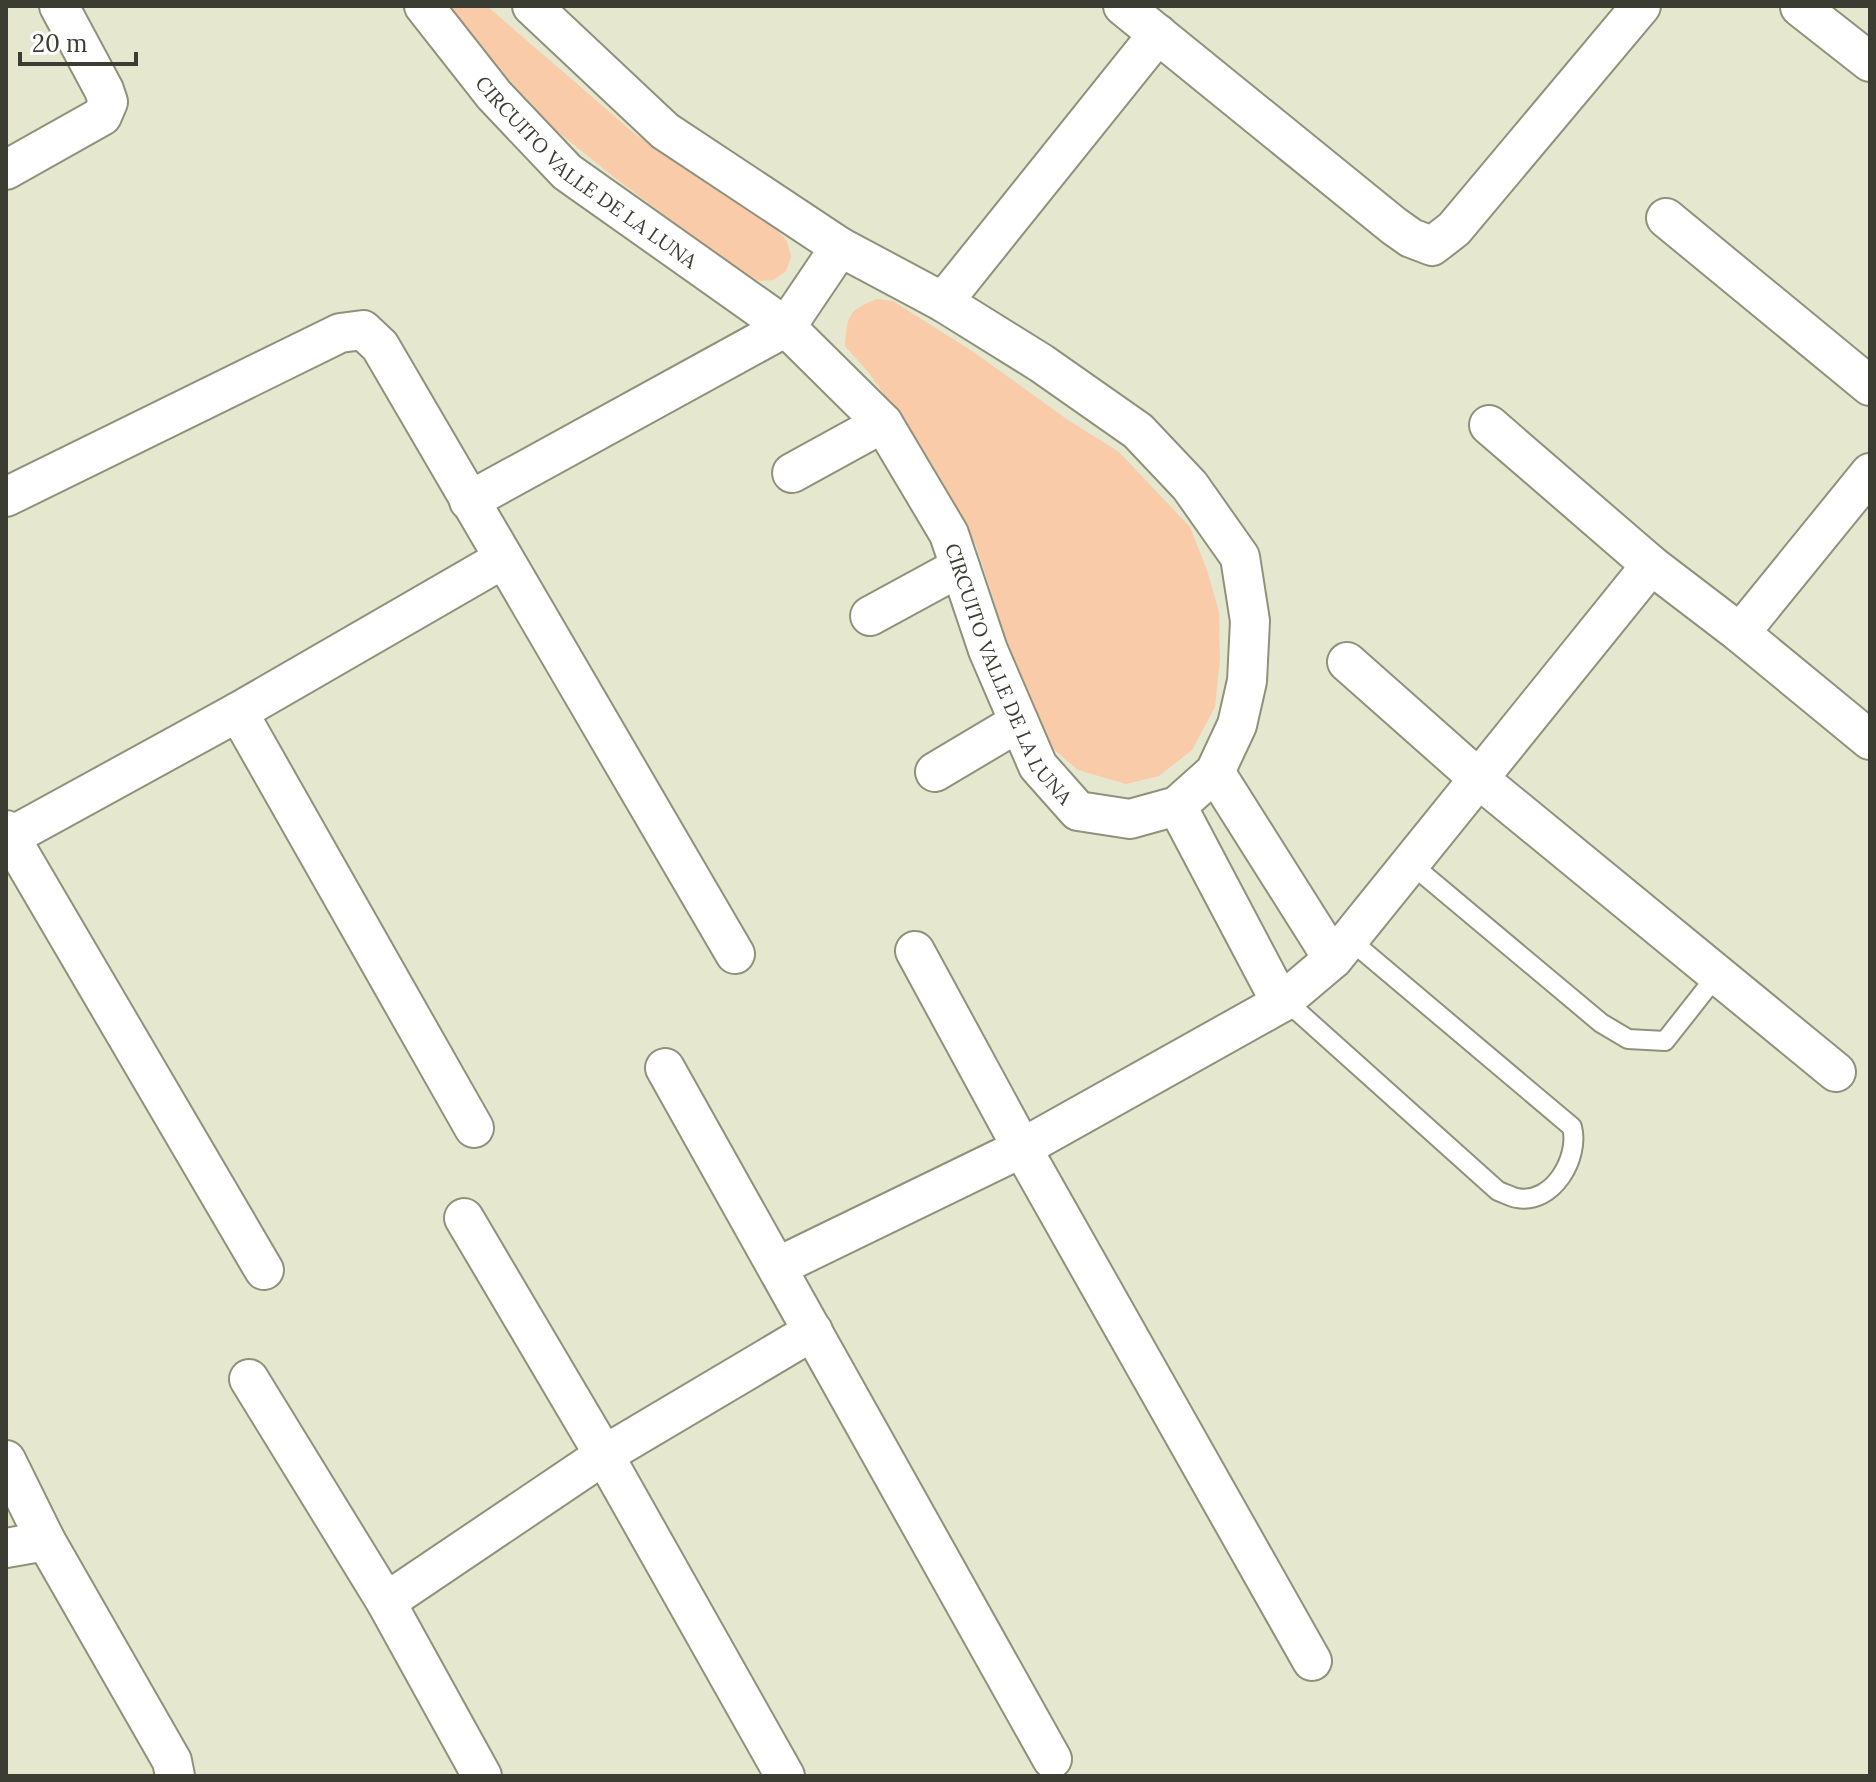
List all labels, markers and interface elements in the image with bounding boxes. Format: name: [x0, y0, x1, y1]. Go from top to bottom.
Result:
scale bar: [20, 16, 136, 66]
text: 20 m: [32, 28, 88, 59]
street label: CIRCUITO VALLE DE LA LUNA: [471, 70, 703, 273]
street label: CIRCUITO VALLE DE LA LUNA: [940, 540, 1079, 809]

